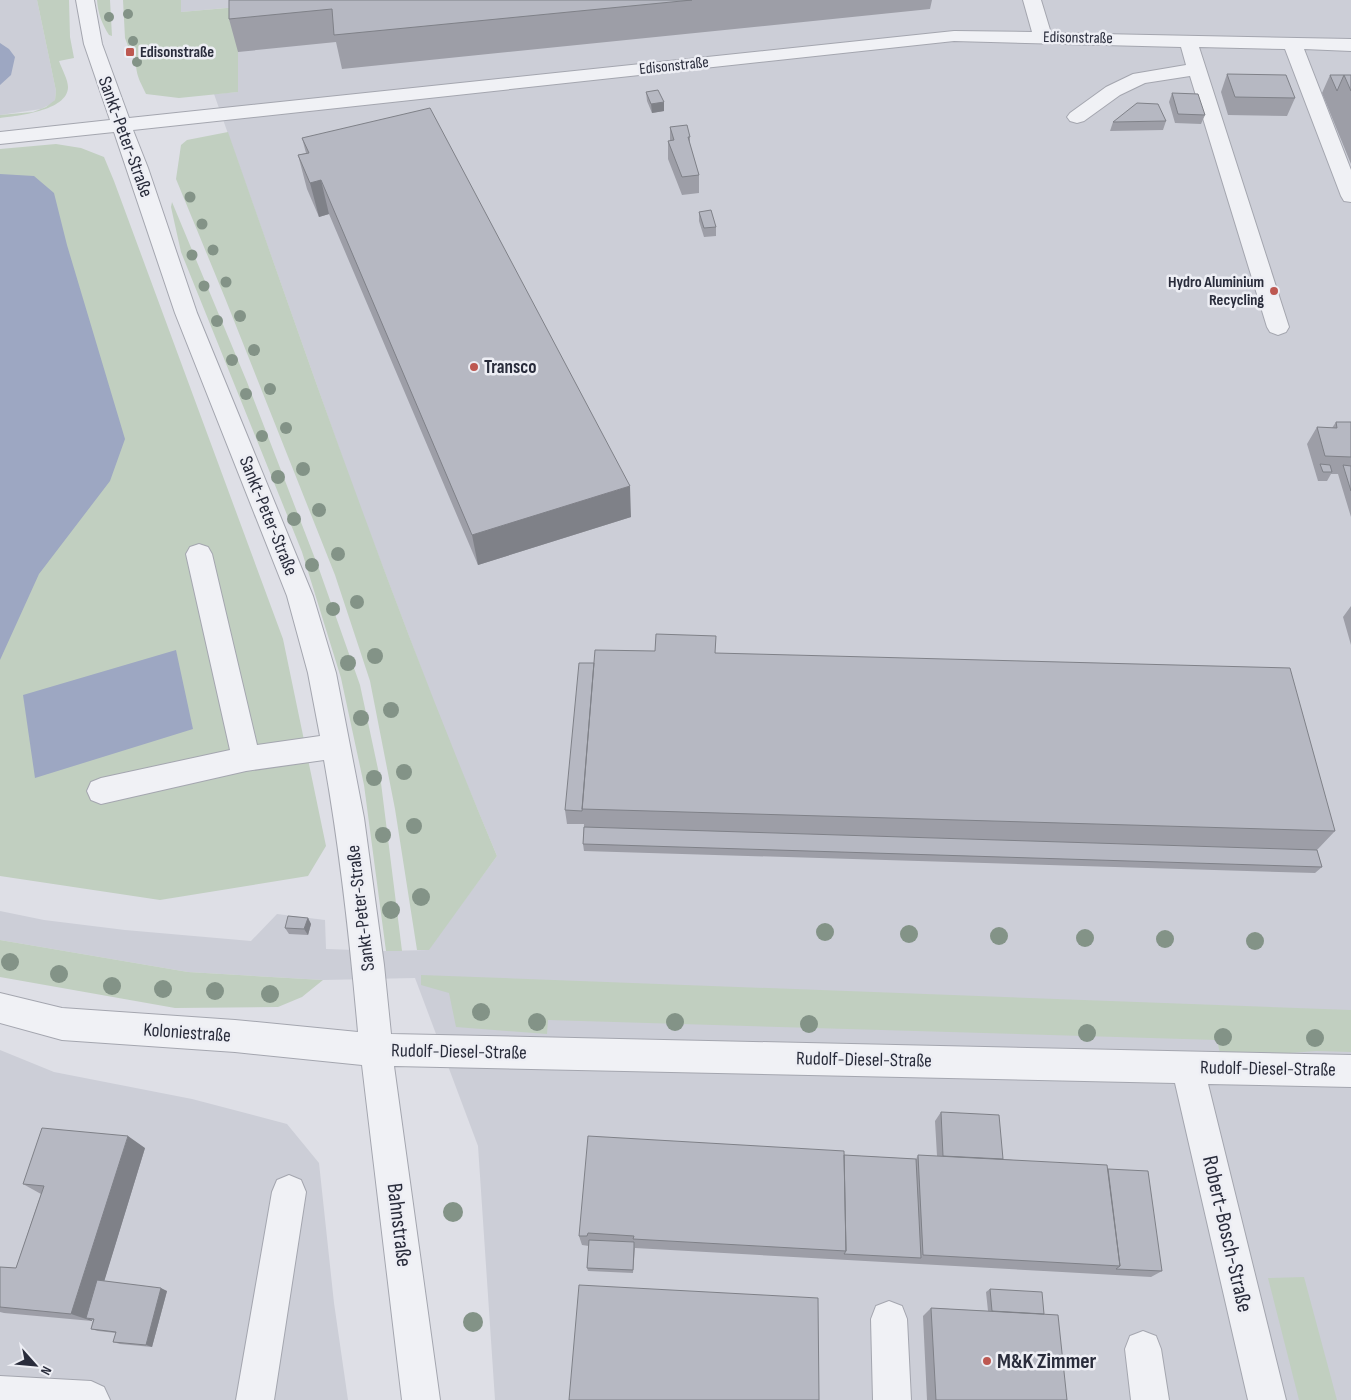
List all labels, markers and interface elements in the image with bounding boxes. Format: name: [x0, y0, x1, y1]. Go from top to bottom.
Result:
street label: Edisonstraße: [1043, 28, 1113, 48]
place label: Edisonstraße: [140, 43, 214, 62]
marker: Edisonstraße: [124, 46, 136, 58]
street label: Edisonstraße: [638, 53, 710, 79]
street label: Sankt-Peter-Straße: [93, 74, 157, 200]
place label: Hydro Aluminium Recycling: [1168, 273, 1264, 310]
marker: Hydro Aluminium Recycling: [1268, 285, 1280, 297]
place label: Transco: [484, 356, 537, 379]
marker: Transco: [468, 361, 480, 373]
street label: Sankt-Peter-Straße: [234, 453, 302, 579]
street label: Sankt-Peter-Straße: [342, 844, 380, 972]
street label: Koloniestraße: [143, 1018, 231, 1048]
street label: Rudolf-Diesel-Straße: [391, 1039, 527, 1065]
street label: Rudolf-Diesel-Straße: [796, 1047, 932, 1073]
street label: Rudolf-Diesel-Straße: [1200, 1056, 1336, 1082]
street label: Robert-Bosch-Straße: [1196, 1153, 1258, 1315]
street label: Bahnstraße: [380, 1182, 418, 1268]
north arrow: [10, 1340, 60, 1390]
place label: M&K Zimmer: [997, 1348, 1097, 1375]
marker: M&K Zimmer: [981, 1355, 993, 1367]
text: N: [37, 1363, 55, 1378]

